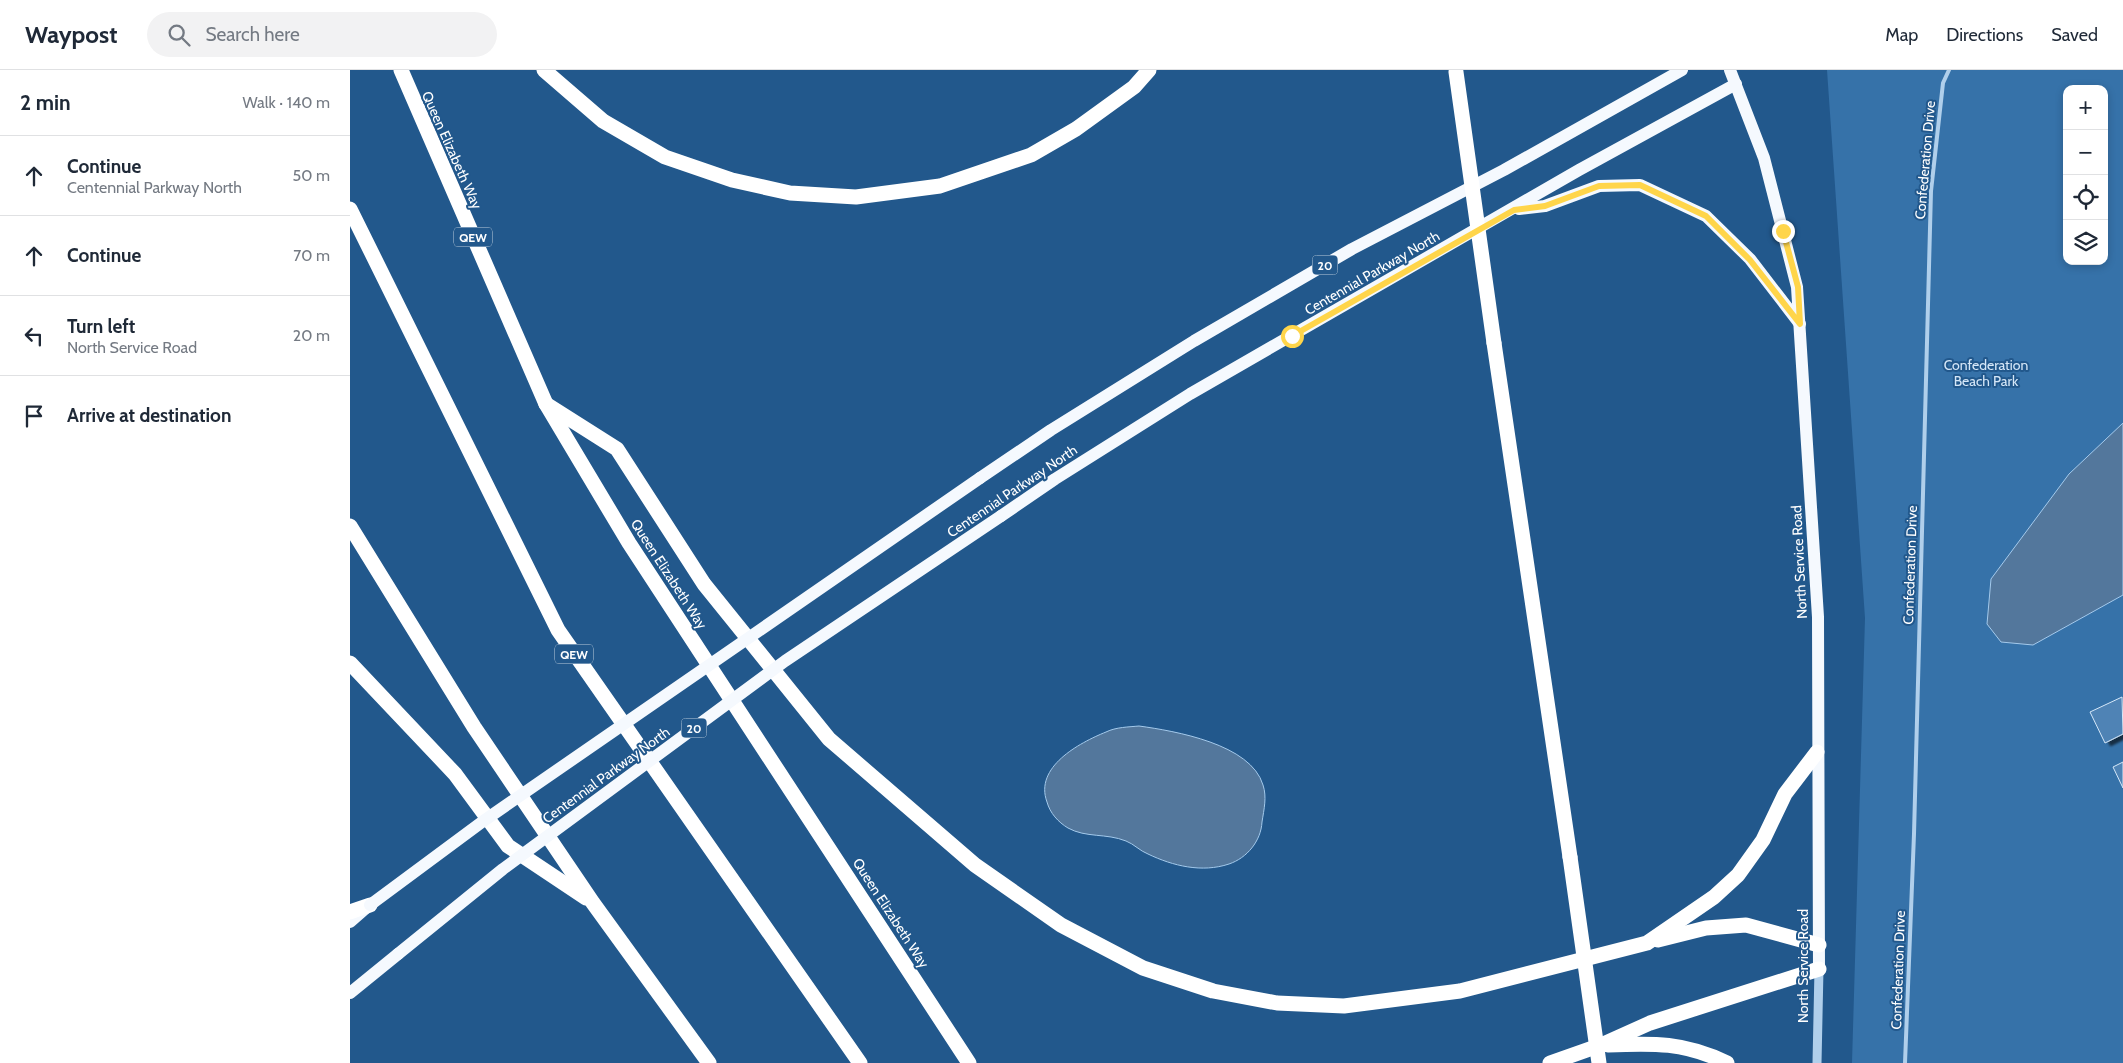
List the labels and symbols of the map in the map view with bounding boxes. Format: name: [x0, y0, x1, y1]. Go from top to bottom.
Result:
street label: Queen Elizabeth Way: [418, 88, 486, 212]
street label: Confederation Drive: [1911, 100, 1939, 220]
route end: [1772, 220, 1795, 243]
street label: Centennial Parkway North: [1301, 227, 1443, 319]
road number: QEW: [454, 228, 492, 246]
road number: 20: [1312, 256, 1338, 274]
route start: [1281, 325, 1304, 348]
park label: Confederation Beach Park: [1944, 356, 2028, 390]
street label: Centennial Parkway North: [944, 441, 1080, 541]
street label: North Service Road: [1787, 505, 1811, 619]
street label: Confederation Drive: [1899, 505, 1921, 625]
street label: Queen Elizabeth Way: [627, 516, 711, 632]
road number: QEW: [555, 644, 593, 664]
road number: 20: [682, 718, 706, 738]
street label: Centennial Parkway North: [539, 723, 673, 827]
street label: Queen Elizabeth Way: [849, 855, 933, 971]
street label: North Service Road: [1794, 909, 1812, 1023]
street label: Confederation Drive: [1887, 910, 1909, 1030]

